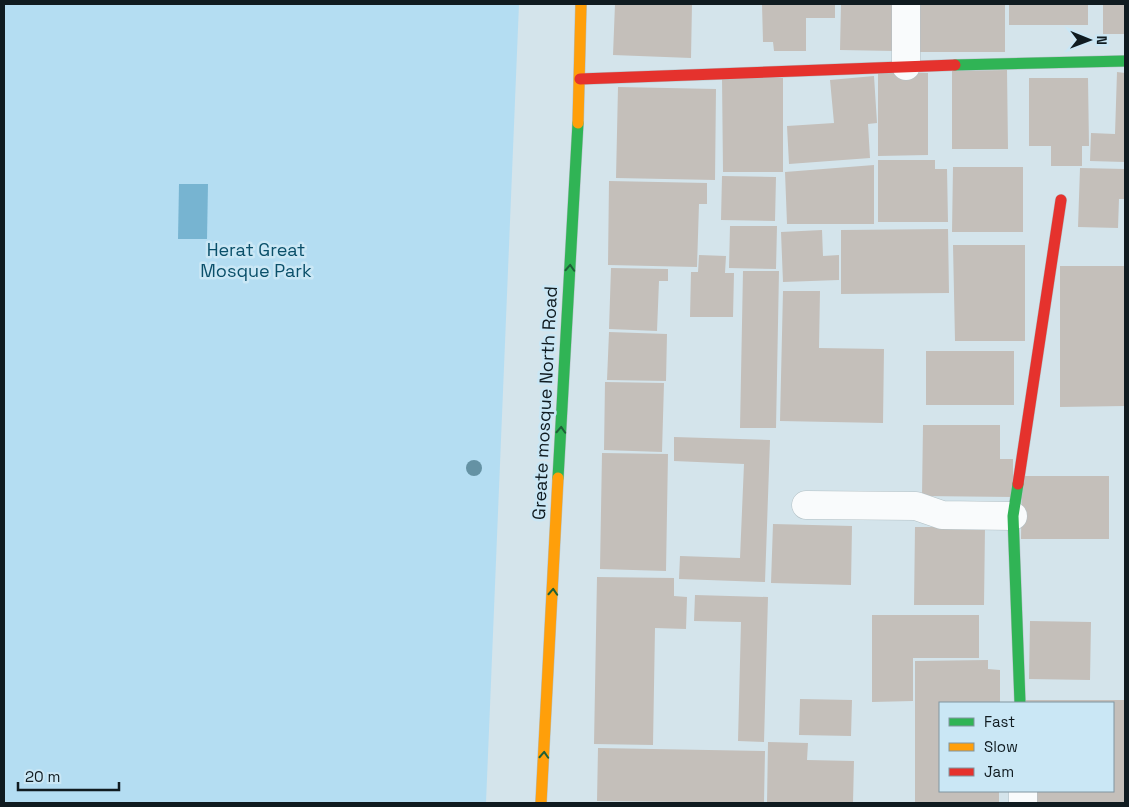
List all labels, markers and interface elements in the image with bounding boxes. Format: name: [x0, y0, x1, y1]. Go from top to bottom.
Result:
north arrow: [1064, 15, 1114, 65]
text: N: [1093, 35, 1111, 45]
park label: Herat Great Mosque Park: [200, 238, 312, 282]
one-way arrow: [564, 263, 575, 271]
street label: Greate mosque North Road: [527, 286, 562, 520]
one-way arrow: [556, 426, 567, 434]
one-way arrow: [547, 588, 558, 596]
legend: [939, 702, 1114, 792]
text: Fast: [984, 712, 1015, 731]
text: Slow: [984, 737, 1018, 756]
one-way arrow: [539, 750, 550, 758]
scale bar: [18, 760, 119, 792]
text: Jam: [984, 762, 1014, 781]
text: 20 m: [25, 767, 60, 786]

